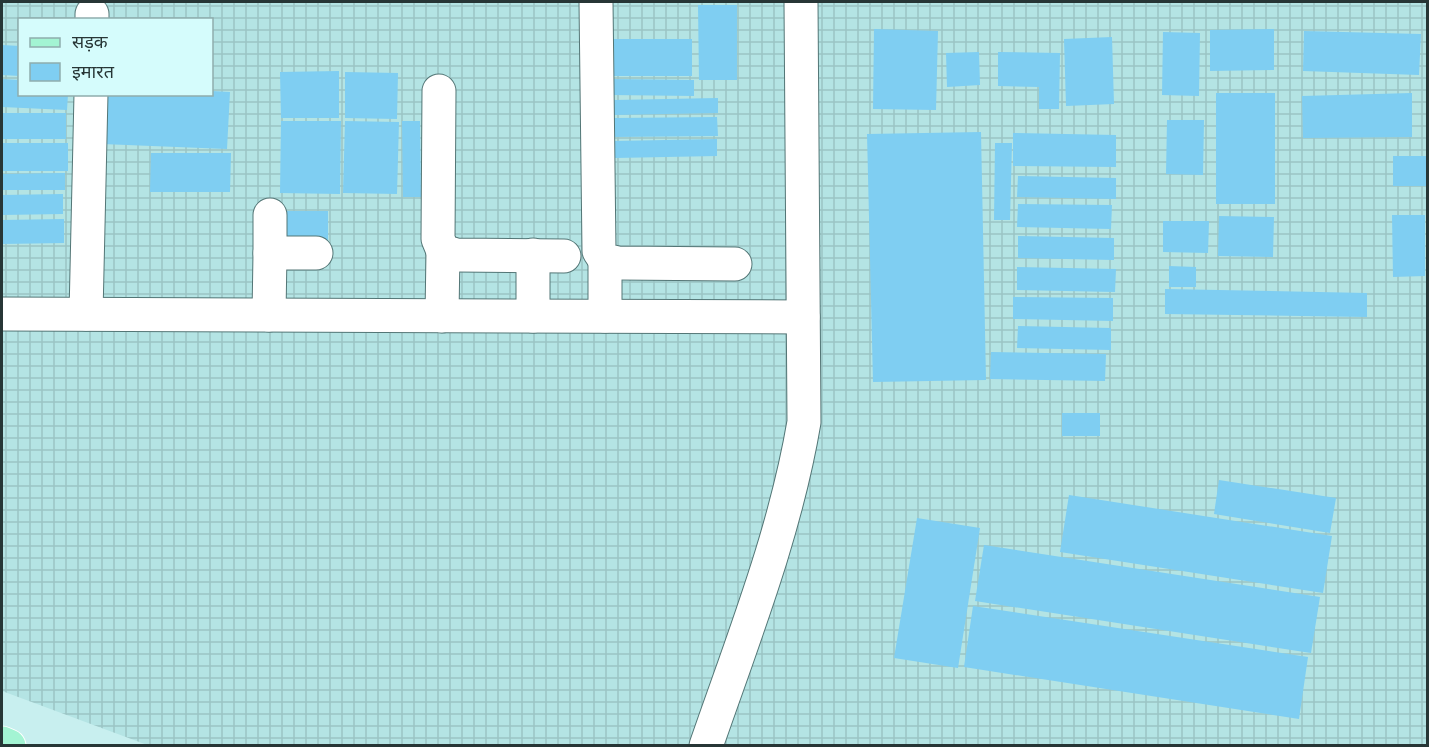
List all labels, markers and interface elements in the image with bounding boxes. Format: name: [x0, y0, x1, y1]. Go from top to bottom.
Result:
legend: [18, 18, 213, 96]
text: सड़क: [72, 30, 109, 55]
text: इमारत: [72, 60, 115, 85]

